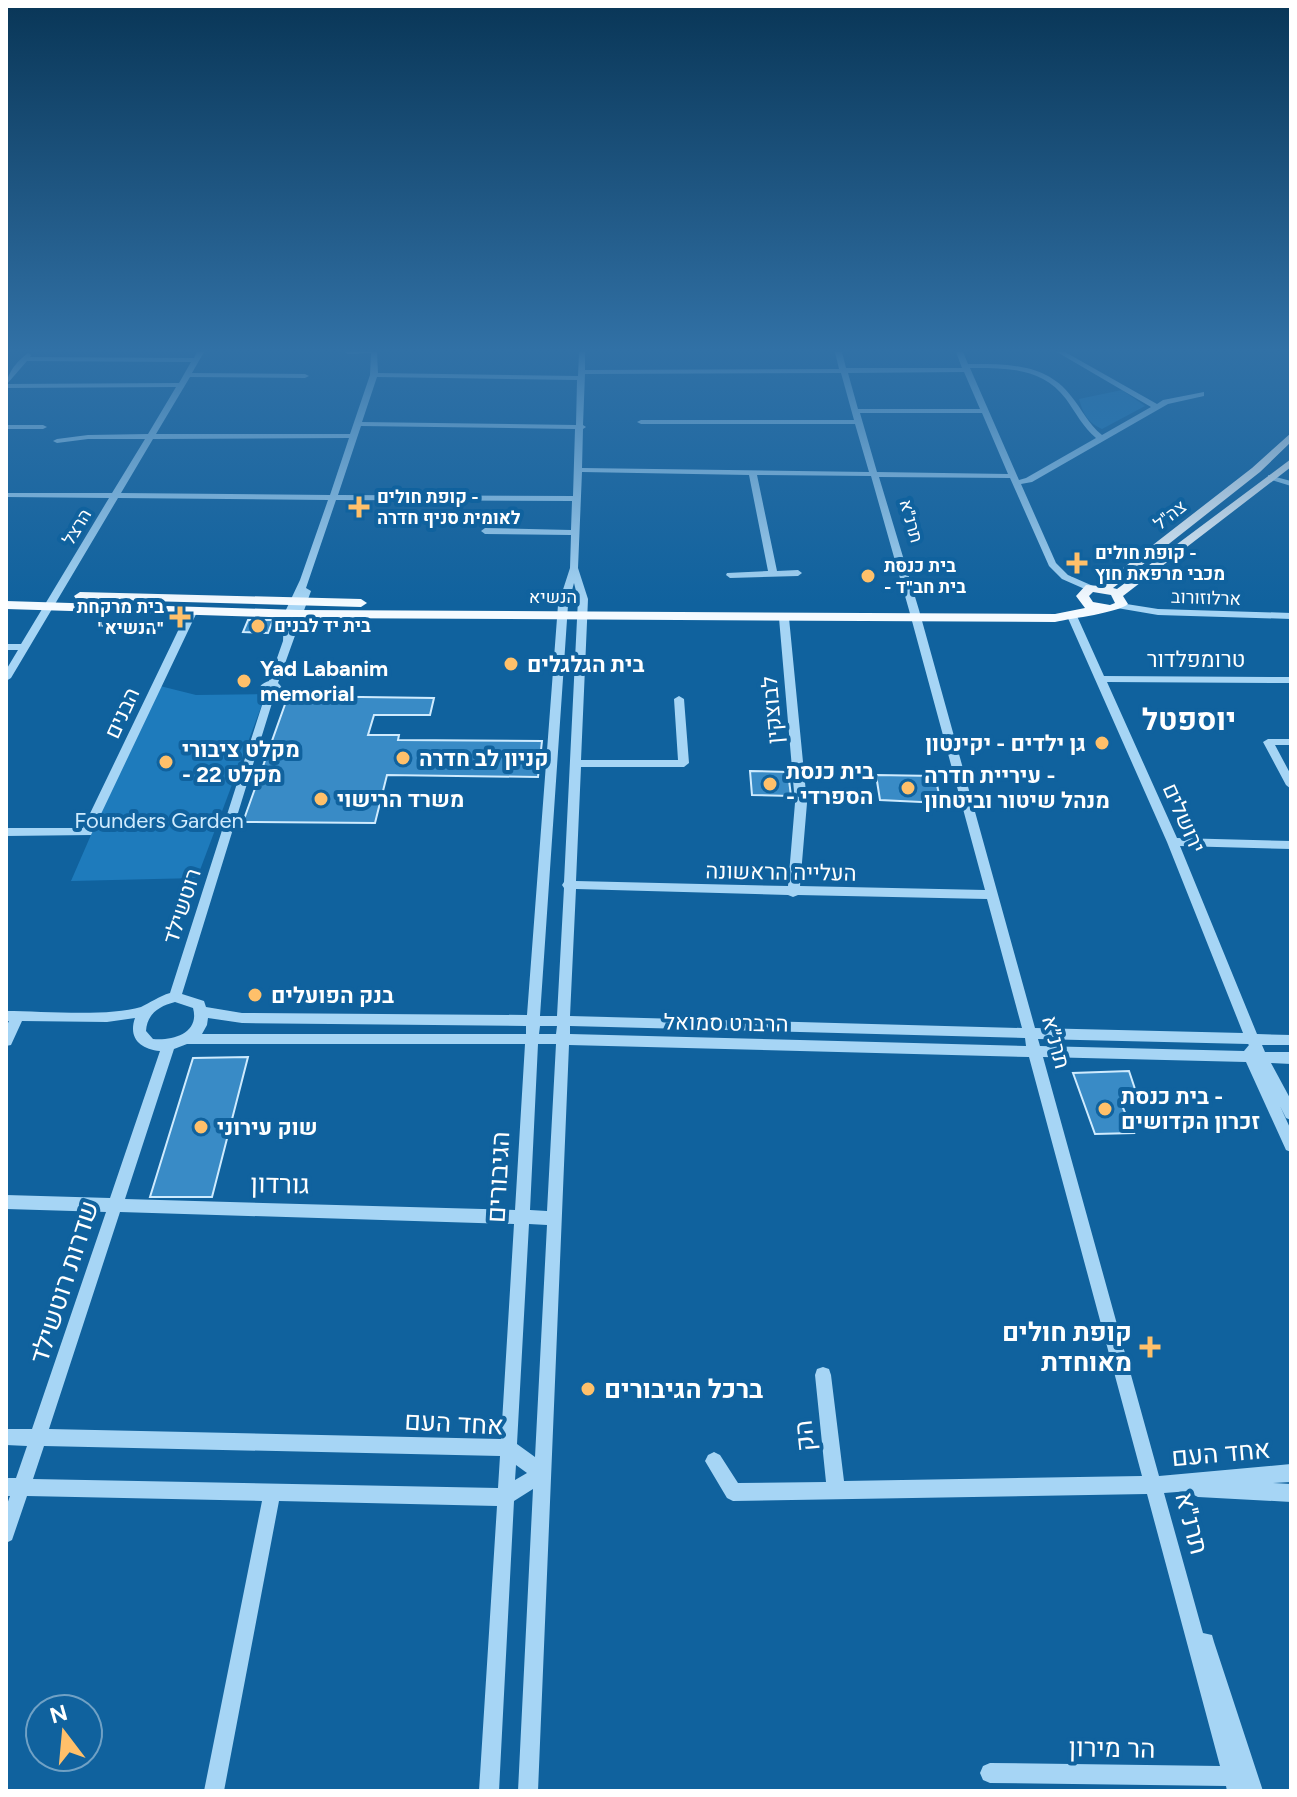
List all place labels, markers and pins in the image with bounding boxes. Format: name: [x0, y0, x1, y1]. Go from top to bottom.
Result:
place label: קופת חולים - לאומית סניף חדרה: [377, 486, 521, 529]
marker: קופת חולים - לאומית סניף חדרה: [348, 496, 370, 518]
place label: קופת חולים - מכבי מרפאת חוץ: [1095, 542, 1225, 585]
marker: קופת חולים - מכבי מרפאת חוץ: [1066, 552, 1088, 574]
place label: בית כנסת - בית חב"ד: [884, 555, 966, 598]
marker: בית כנסת - בית חב"ד: [859, 567, 877, 585]
place label: בית מרקחת "הנשיא": [77, 596, 164, 639]
marker: בית מרקחת "הנשיא": [171, 608, 189, 626]
place label: בית יד לבנים: [274, 615, 371, 637]
marker: בית יד לבנים: [249, 617, 267, 635]
place label: בית הגלגלים: [527, 651, 644, 678]
place label: Yad Labanim memorial: [260, 655, 388, 707]
marker: בית הגלגלים: [502, 655, 520, 673]
marker: Yad Labanim memorial: [235, 672, 253, 690]
place label: גן ילדים - יקינטון: [925, 730, 1086, 757]
marker: גן ילדים - יקינטון: [1093, 734, 1111, 752]
place label: מקלט ציבורי - מקלט 22: [182, 736, 300, 788]
place label: קניון לב חדרה: [419, 745, 549, 772]
marker: קניון לב חדרה: [394, 749, 412, 767]
marker: מקלט ציבורי - מקלט 22: [157, 753, 175, 771]
place label: בית כנסת - הספרדי: [786, 758, 874, 810]
place label: עיריית חדרה - מנהל שיטור וביטחון: [924, 762, 1110, 814]
marker: בית כנסת - הספרדי: [761, 775, 779, 793]
marker: עיריית חדרה - מנהל שיטור וביטחון: [899, 779, 917, 797]
place label: משרד הרישוי: [337, 786, 464, 813]
marker: משרד הרישוי: [312, 790, 330, 808]
place label: בנק הפועלים: [271, 982, 394, 1009]
marker: בנק הפועלים: [246, 986, 264, 1004]
place label: בית כנסת - זכרון הקדושים: [1121, 1083, 1260, 1135]
marker: בית כנסת - זכרון הקדושים: [1096, 1100, 1114, 1118]
place label: שוק עירוני: [217, 1114, 318, 1141]
marker: שוק עירוני: [192, 1118, 210, 1136]
place label: קופת חולים מאוחדת: [1002, 1316, 1132, 1378]
marker: קופת חולים מאוחדת: [1139, 1336, 1161, 1358]
place label: ברכל הגיבורים: [604, 1373, 763, 1405]
marker: ברכל הגיבורים: [579, 1380, 597, 1398]

